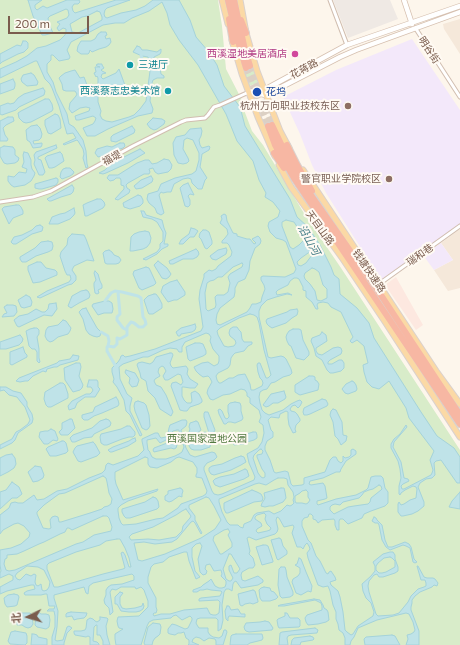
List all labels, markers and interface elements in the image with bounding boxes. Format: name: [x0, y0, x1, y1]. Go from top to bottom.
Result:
scale bar: [10, 8, 91, 34]
text: 200 m: [15, 16, 50, 30]
street label: 明谷街: [416, 34, 442, 66]
place label: 西溪湿地美居酒店: [207, 48, 287, 60]
marker: 西溪湿地美居酒店: [290, 49, 300, 59]
street label: 花蒋路: [288, 57, 320, 81]
place label: 三进厅: [138, 59, 168, 71]
marker: 三进厅: [125, 60, 135, 70]
place label: 西溪蔡志忠美术馆: [80, 85, 160, 97]
marker: 西溪蔡志忠美术馆: [163, 86, 173, 96]
marker: 花坞: [251, 86, 263, 98]
place label: 花坞: [266, 86, 286, 98]
place label: 杭州万向职业技校东区: [240, 100, 340, 112]
marker: 杭州万向职业技校东区: [343, 101, 353, 111]
street label: 福堤: [100, 148, 124, 168]
place label: 警官职业学院校区: [301, 173, 381, 185]
marker: 警官职业学院校区: [384, 174, 394, 184]
street label: 天目山路: [303, 208, 337, 248]
water label: 沿山河: [295, 222, 323, 258]
street label: 瑞和巷: [404, 241, 436, 269]
street label: 钱塘快速路: [350, 247, 388, 295]
park label: 西溪国家湿地公园: [167, 433, 247, 445]
north arrow: [8, 597, 48, 637]
text: 北: [9, 612, 23, 624]

